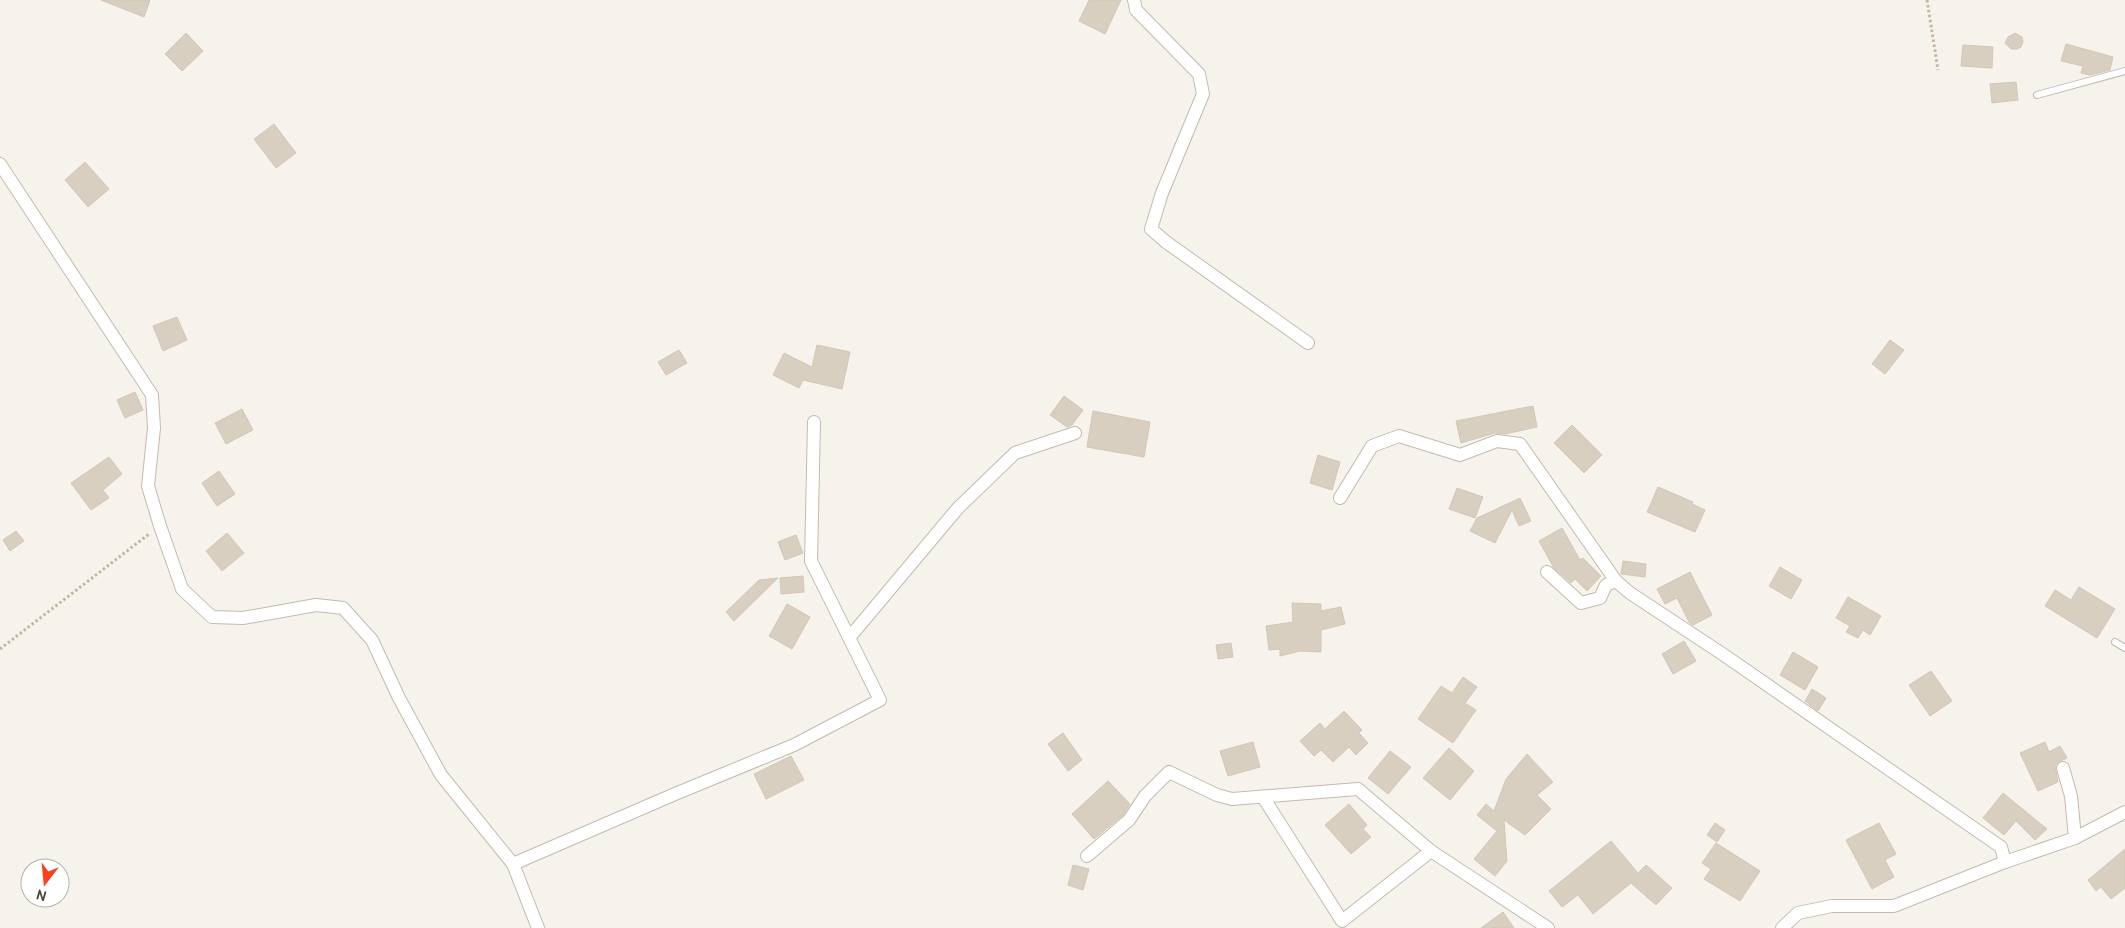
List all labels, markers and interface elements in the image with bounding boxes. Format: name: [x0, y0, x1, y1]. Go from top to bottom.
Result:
north arrow: [20, 858, 70, 908]
text: N: [34, 885, 49, 906]

